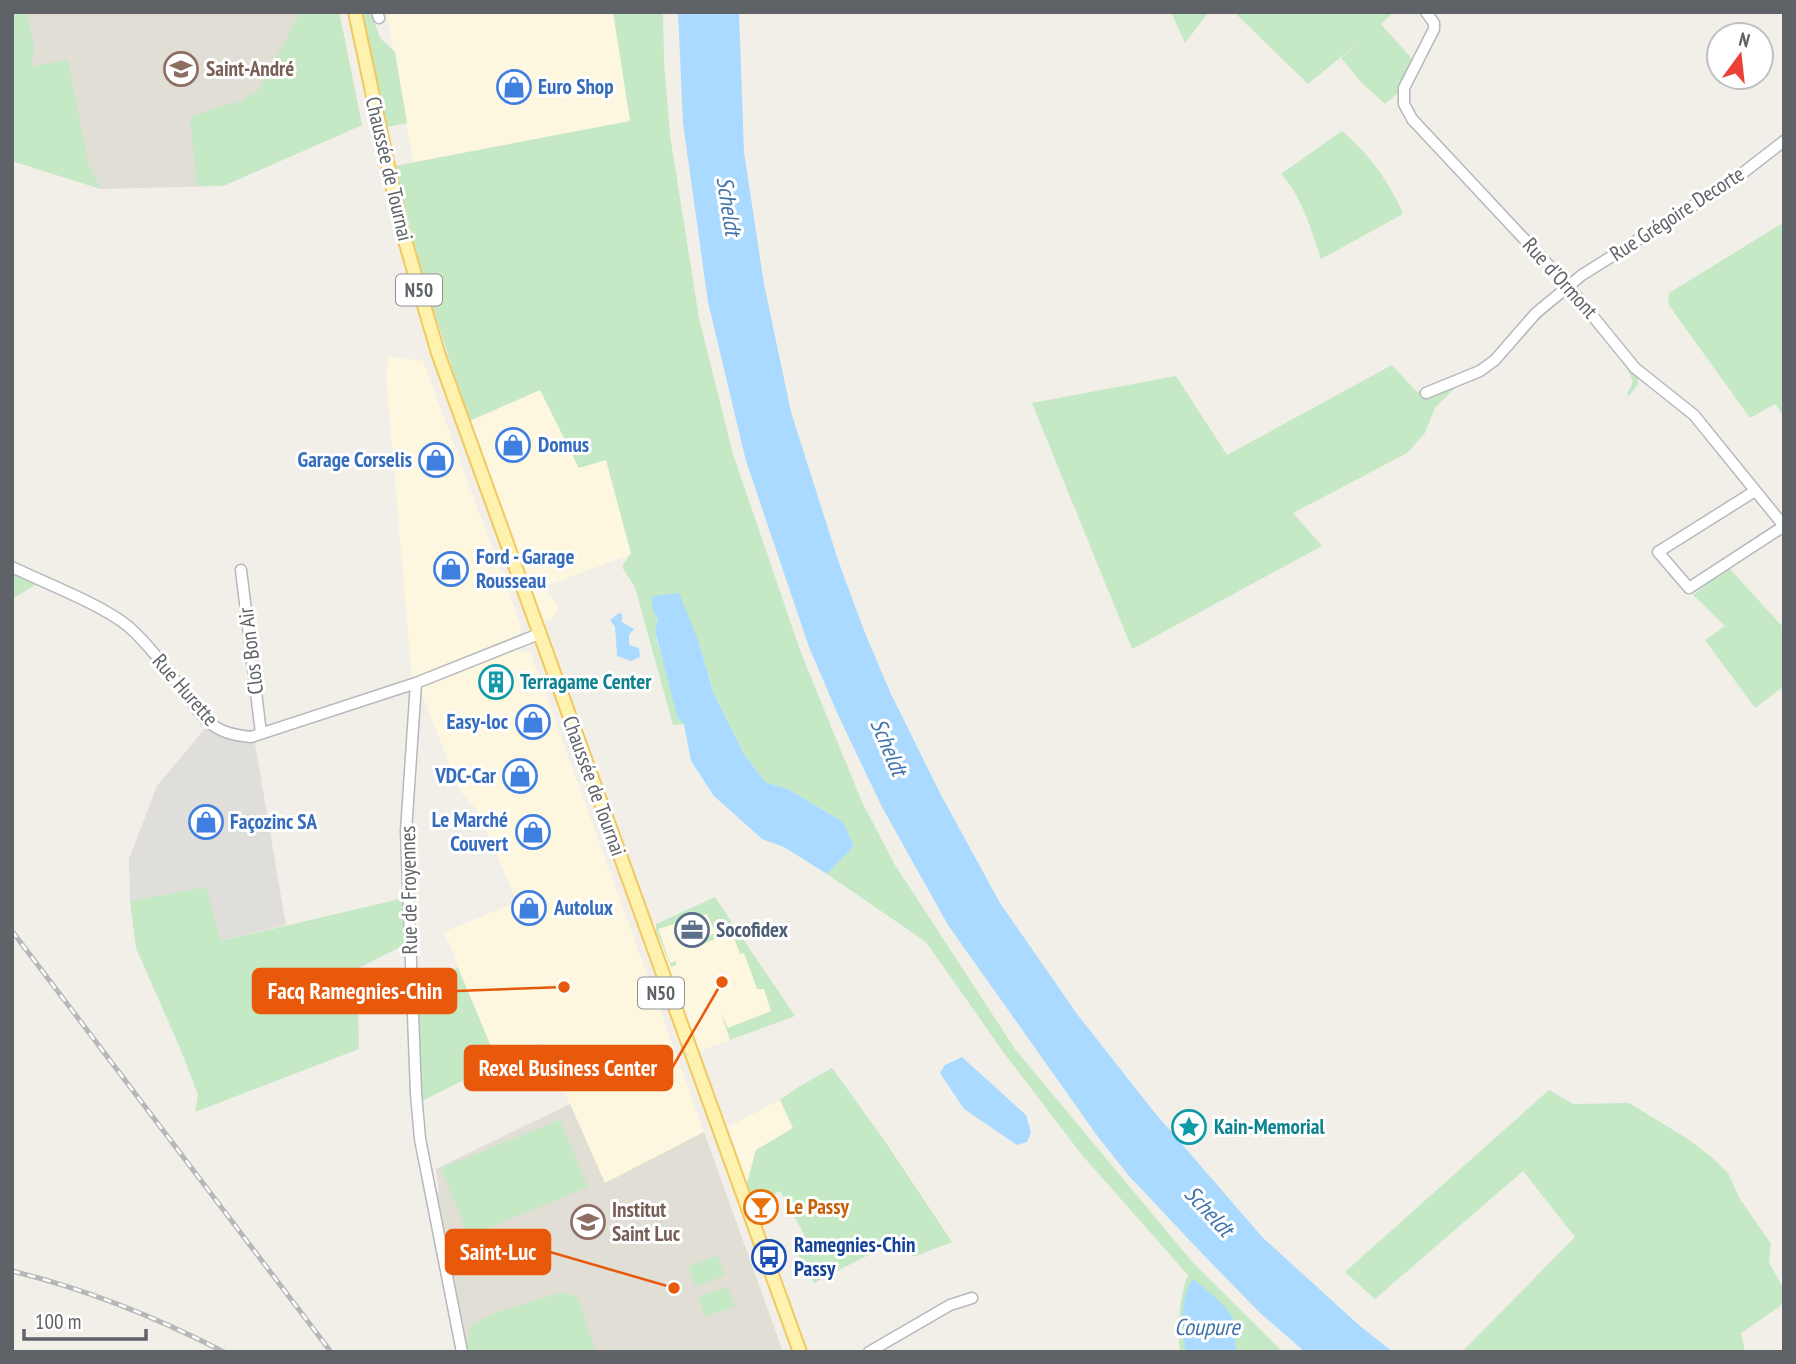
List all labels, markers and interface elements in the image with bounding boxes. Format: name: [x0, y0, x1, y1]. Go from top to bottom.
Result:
north arrow: [1705, 21, 1775, 91]
text: N: [1736, 27, 1752, 52]
school or university icon: Saint-André: [162, 50, 200, 88]
place label: Saint-André: [206, 55, 294, 82]
shop icon: Euro Shop: [495, 68, 533, 106]
place label: Euro Shop: [538, 73, 614, 100]
street label: Chaussée de Tournai: [360, 94, 419, 244]
street label: Rue Grégoire Decorte: [1604, 160, 1749, 267]
water label: Scheldt: [711, 174, 749, 240]
street label: Rue d'Ormont: [1517, 232, 1604, 324]
road number: N50: [396, 274, 442, 306]
shop icon: Domus: [494, 426, 532, 464]
place label: Domus: [538, 431, 589, 458]
shop icon: Garage Corselis: [417, 441, 455, 479]
place label: Garage Corselis: [298, 446, 412, 473]
place label: Ford - Garage Rousseau: [476, 543, 574, 594]
shop icon: Ford - Garage Rousseau: [432, 550, 470, 588]
street label: Clos Bon Air: [232, 606, 269, 696]
street label: Rue Hurette: [147, 648, 224, 731]
building icon: Terragame Center: [477, 663, 515, 701]
place label: Terragame Center: [520, 668, 652, 695]
shop icon: Easy-loc: [514, 703, 552, 741]
place label: Easy-loc: [446, 708, 509, 735]
street label: Chaussée de Tournai: [557, 712, 632, 860]
water label: Scheldt: [865, 714, 915, 782]
shop icon: VDC-Car: [501, 757, 539, 795]
place label: VDC-Car: [434, 762, 497, 789]
shop icon: Façozinc SA: [187, 803, 225, 841]
place label: Le Marché Couvert: [432, 806, 508, 857]
place label: Façozinc SA: [230, 808, 317, 835]
shop icon: Le Marché Couvert: [514, 813, 552, 851]
street label: Rue de Froyennes: [394, 825, 423, 955]
shop icon: Autolux: [510, 889, 548, 927]
place label: Autolux: [553, 894, 614, 921]
office icon: Socofidex: [673, 911, 711, 949]
place label: Socofidex: [716, 916, 789, 943]
callout: Facq Ramegnies-Chin: [253, 969, 456, 1013]
text: Facq Ramegnies-Chin: [268, 976, 442, 1005]
road number: N50: [638, 978, 684, 1009]
callout: Rexel Business Center: [465, 1046, 672, 1090]
text: Rexel Business Center: [479, 1053, 658, 1082]
place icon: Kain-Memorial: [1170, 1108, 1208, 1146]
place label: Kain-Memorial: [1214, 1113, 1325, 1140]
water label: Scheldt: [1179, 1179, 1242, 1244]
bar icon: Le Passy: [742, 1188, 780, 1226]
place label: Le Passy: [786, 1193, 850, 1220]
place label: Institut Saint Luc: [612, 1196, 681, 1247]
school or university icon: Institut Saint Luc: [569, 1203, 607, 1241]
callout: Saint-Luc: [446, 1230, 550, 1274]
place label: Ramegnies-Chin Passy: [794, 1231, 915, 1282]
text: Saint-Luc: [460, 1237, 536, 1266]
bus stop icon: Ramegnies-Chin Passy: [750, 1238, 788, 1276]
scale bar: [24, 1298, 147, 1342]
text: 100 m: [35, 1308, 81, 1335]
water label: Coupure: [1174, 1312, 1241, 1341]

